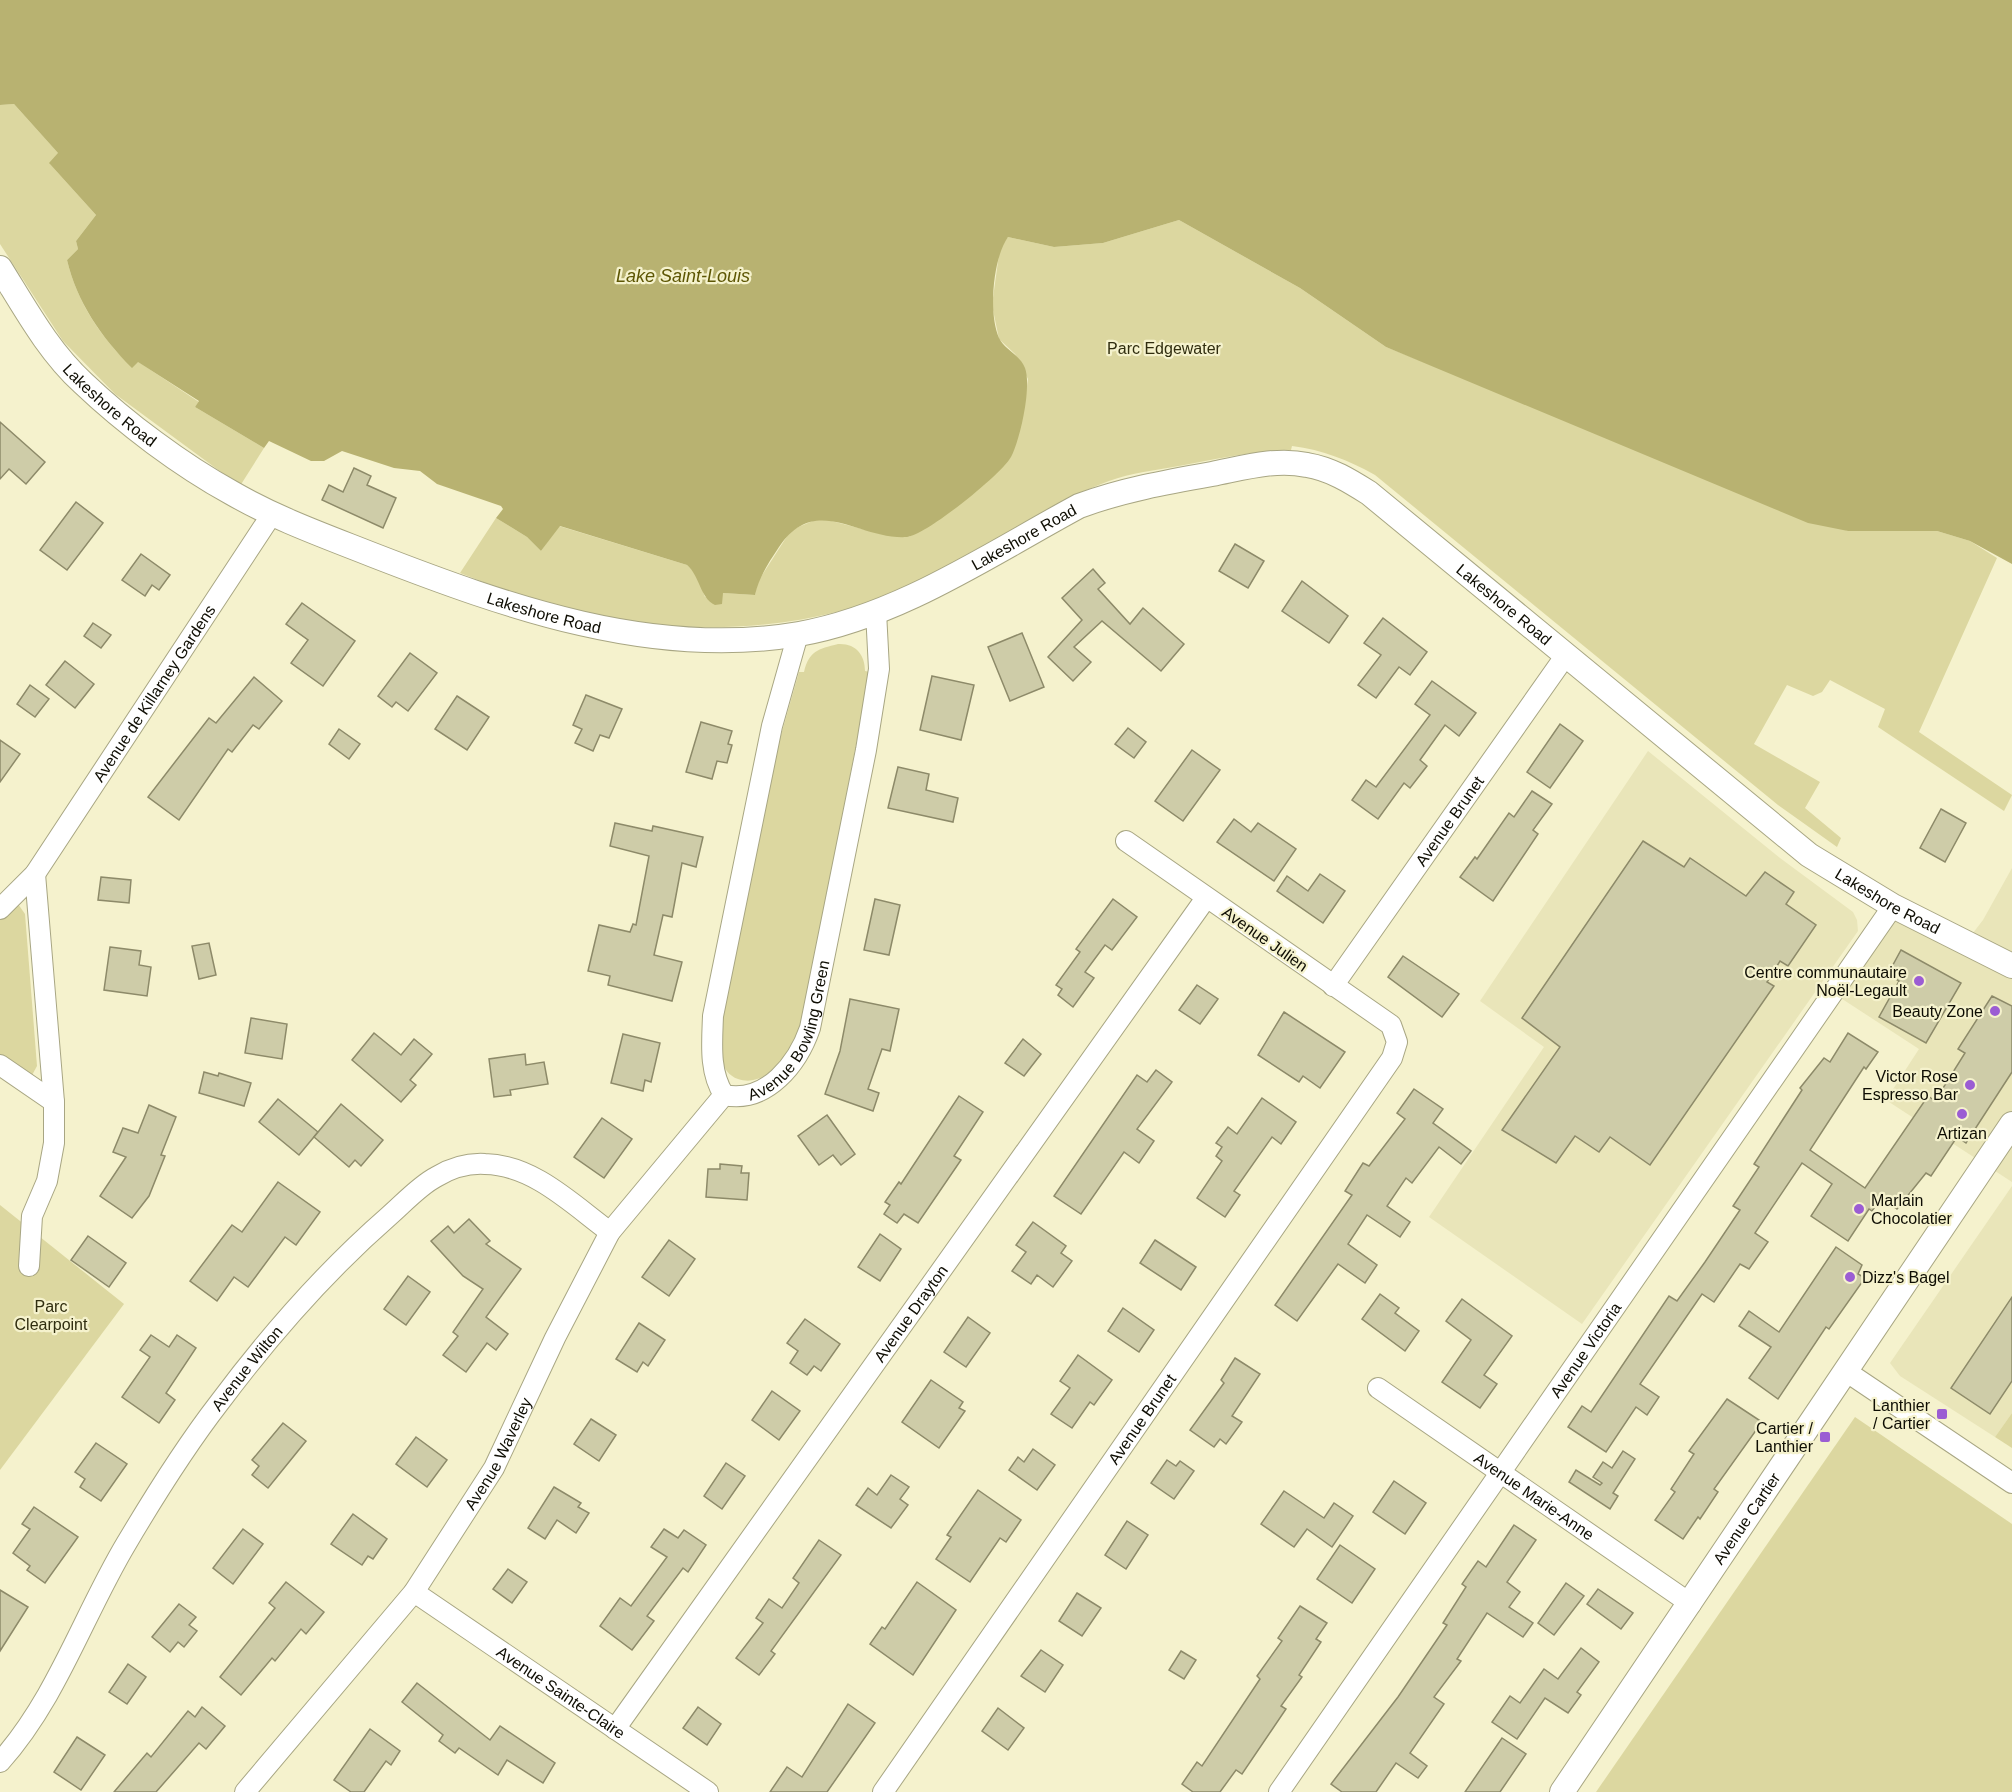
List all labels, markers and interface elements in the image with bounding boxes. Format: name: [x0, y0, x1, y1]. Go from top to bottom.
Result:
water label: Lake Saint-Louis: [616, 266, 750, 286]
park label: Parc Edgewater: [1107, 340, 1222, 357]
street label: Lakeshore Road: [60, 360, 160, 450]
street label: Lakeshore Road: [968, 501, 1079, 573]
street label: Lakeshore Road: [1453, 560, 1555, 648]
street label: Lakeshore Road: [485, 589, 603, 636]
street label: Avenue de Killarney Gardens: [90, 602, 218, 785]
street label: Avenue Brunet: [1412, 772, 1487, 869]
street label: Lakeshore Road: [1832, 865, 1943, 937]
street label: Avenue Julien: [1219, 903, 1311, 975]
street label: Avenue Bowling Green: [746, 959, 832, 1103]
place label: Centre communautaire Noël-Legault: [1744, 964, 1908, 999]
marker: Centre communautaire Noël-Legault: [1912, 974, 1926, 988]
place label: Beauty Zone: [1892, 1003, 1983, 1020]
marker: Beauty Zone: [1988, 1004, 2002, 1018]
place label: Victor Rose Espresso Bar: [1862, 1068, 1959, 1103]
marker: Victor Rose Espresso Bar: [1963, 1078, 1977, 1092]
marker: Artizan: [1955, 1107, 1969, 1121]
place label: Artizan: [1937, 1125, 1987, 1142]
place label: Marlain Chocolatier: [1871, 1192, 1953, 1227]
marker: Marlain Chocolatier: [1852, 1202, 1866, 1216]
street label: Avenue Drayton: [870, 1262, 951, 1365]
place label: Dizz's Bagel: [1862, 1269, 1950, 1286]
marker: Dizz's Bagel: [1843, 1270, 1857, 1284]
park label: Parc Clearpoint: [15, 1298, 88, 1333]
street label: Avenue Victoria: [1547, 1299, 1624, 1401]
street label: Avenue Wilton: [208, 1322, 285, 1414]
street label: Avenue Brunet: [1105, 1370, 1179, 1467]
street label: Avenue Waverley: [461, 1395, 534, 1513]
place label: Lanthier / Cartier: [1872, 1397, 1931, 1432]
marker: Lanthier / Cartier: [1935, 1407, 1949, 1421]
place label: Cartier / Lanthier: [1755, 1420, 1814, 1455]
marker: Cartier / Lanthier: [1818, 1430, 1832, 1444]
street label: Avenue Marie-Anne: [1471, 1449, 1597, 1543]
street label: Avenue Cartier: [1710, 1469, 1784, 1567]
street label: Avenue Sainte-Claire: [494, 1643, 628, 1742]

